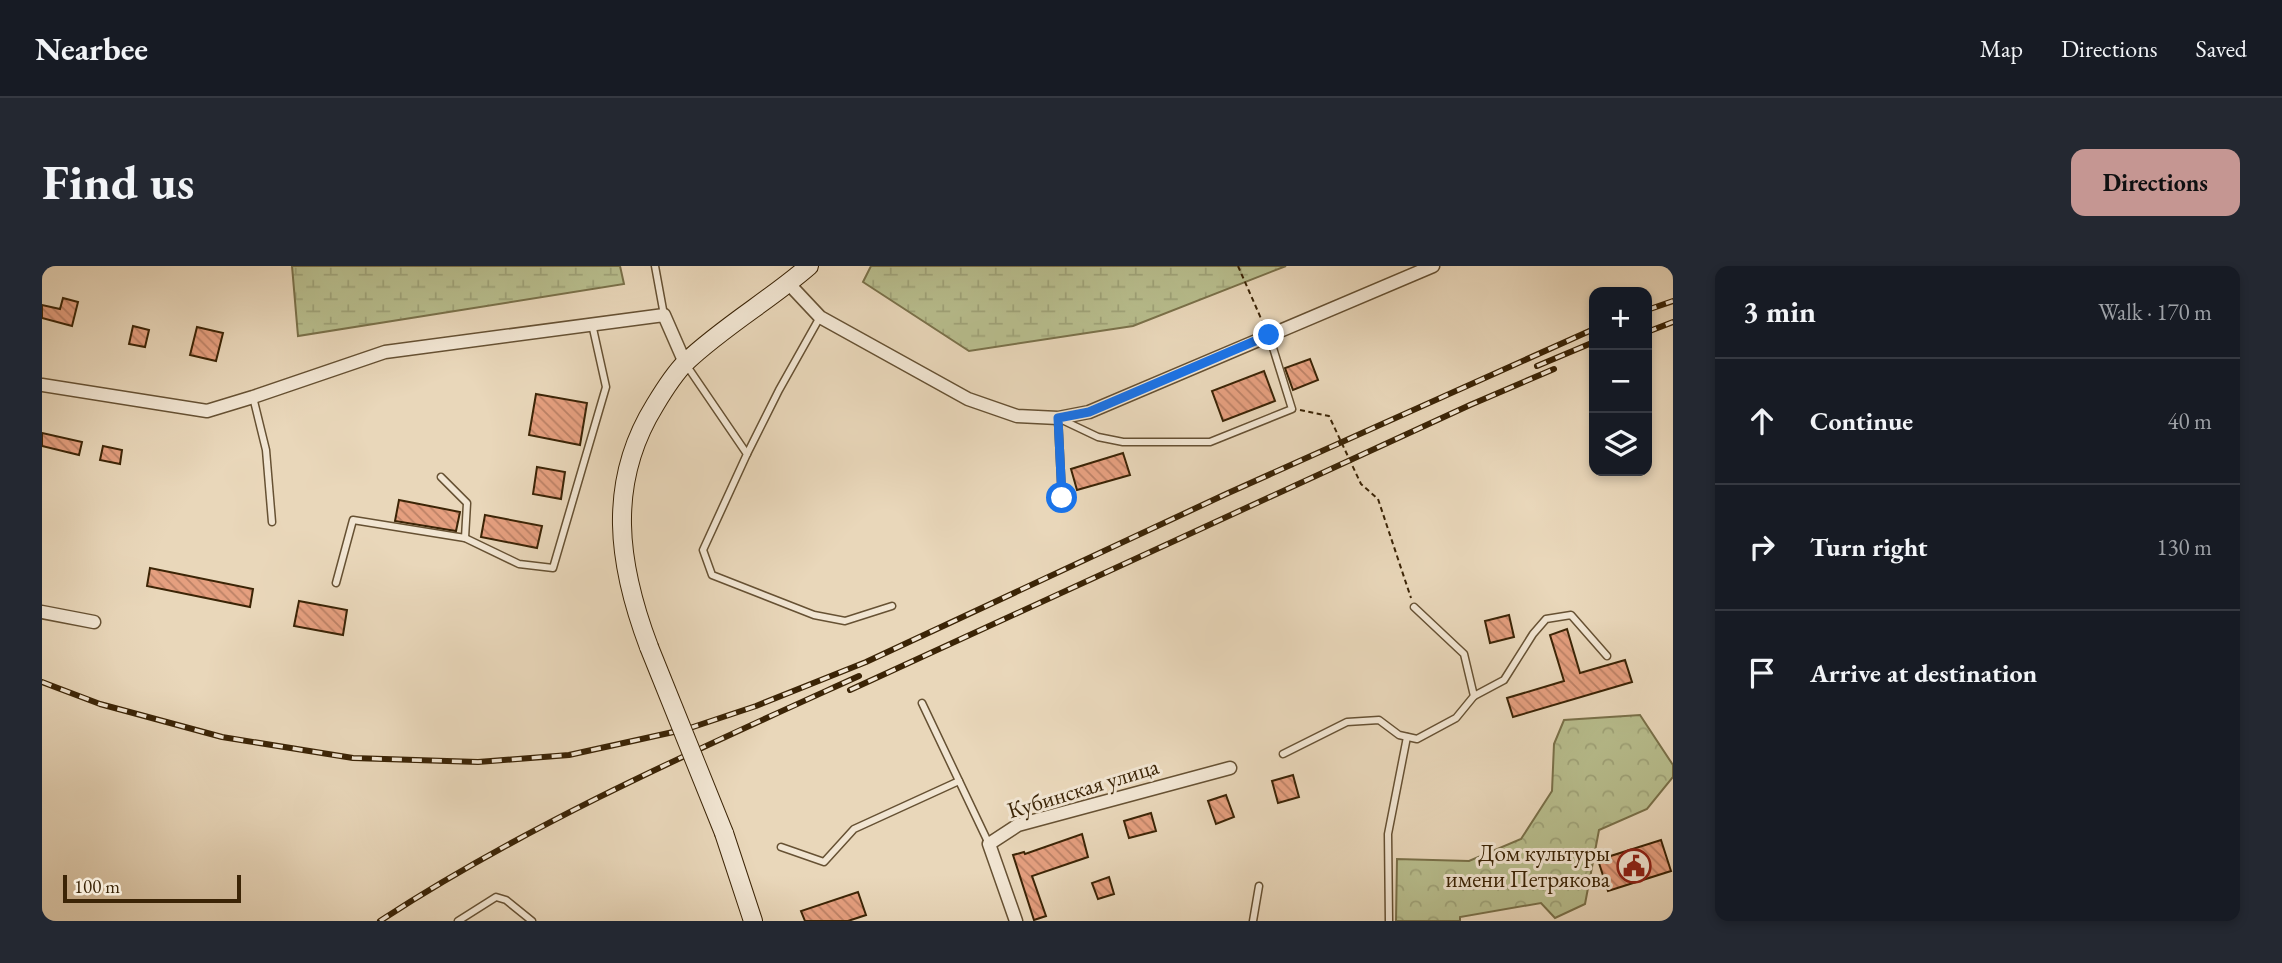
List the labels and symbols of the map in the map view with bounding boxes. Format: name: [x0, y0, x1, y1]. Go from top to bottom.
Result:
route end: [1253, 319, 1284, 350]
route start: [1046, 482, 1077, 513]
street label: Кубинская улица: [1004, 750, 1163, 825]
place label: Дом культуры имени Петрякова: [1446, 838, 1611, 894]
public building icon: Дом культуры имени Петрякова: [1615, 847, 1653, 885]
scale bar: [63, 872, 242, 904]

